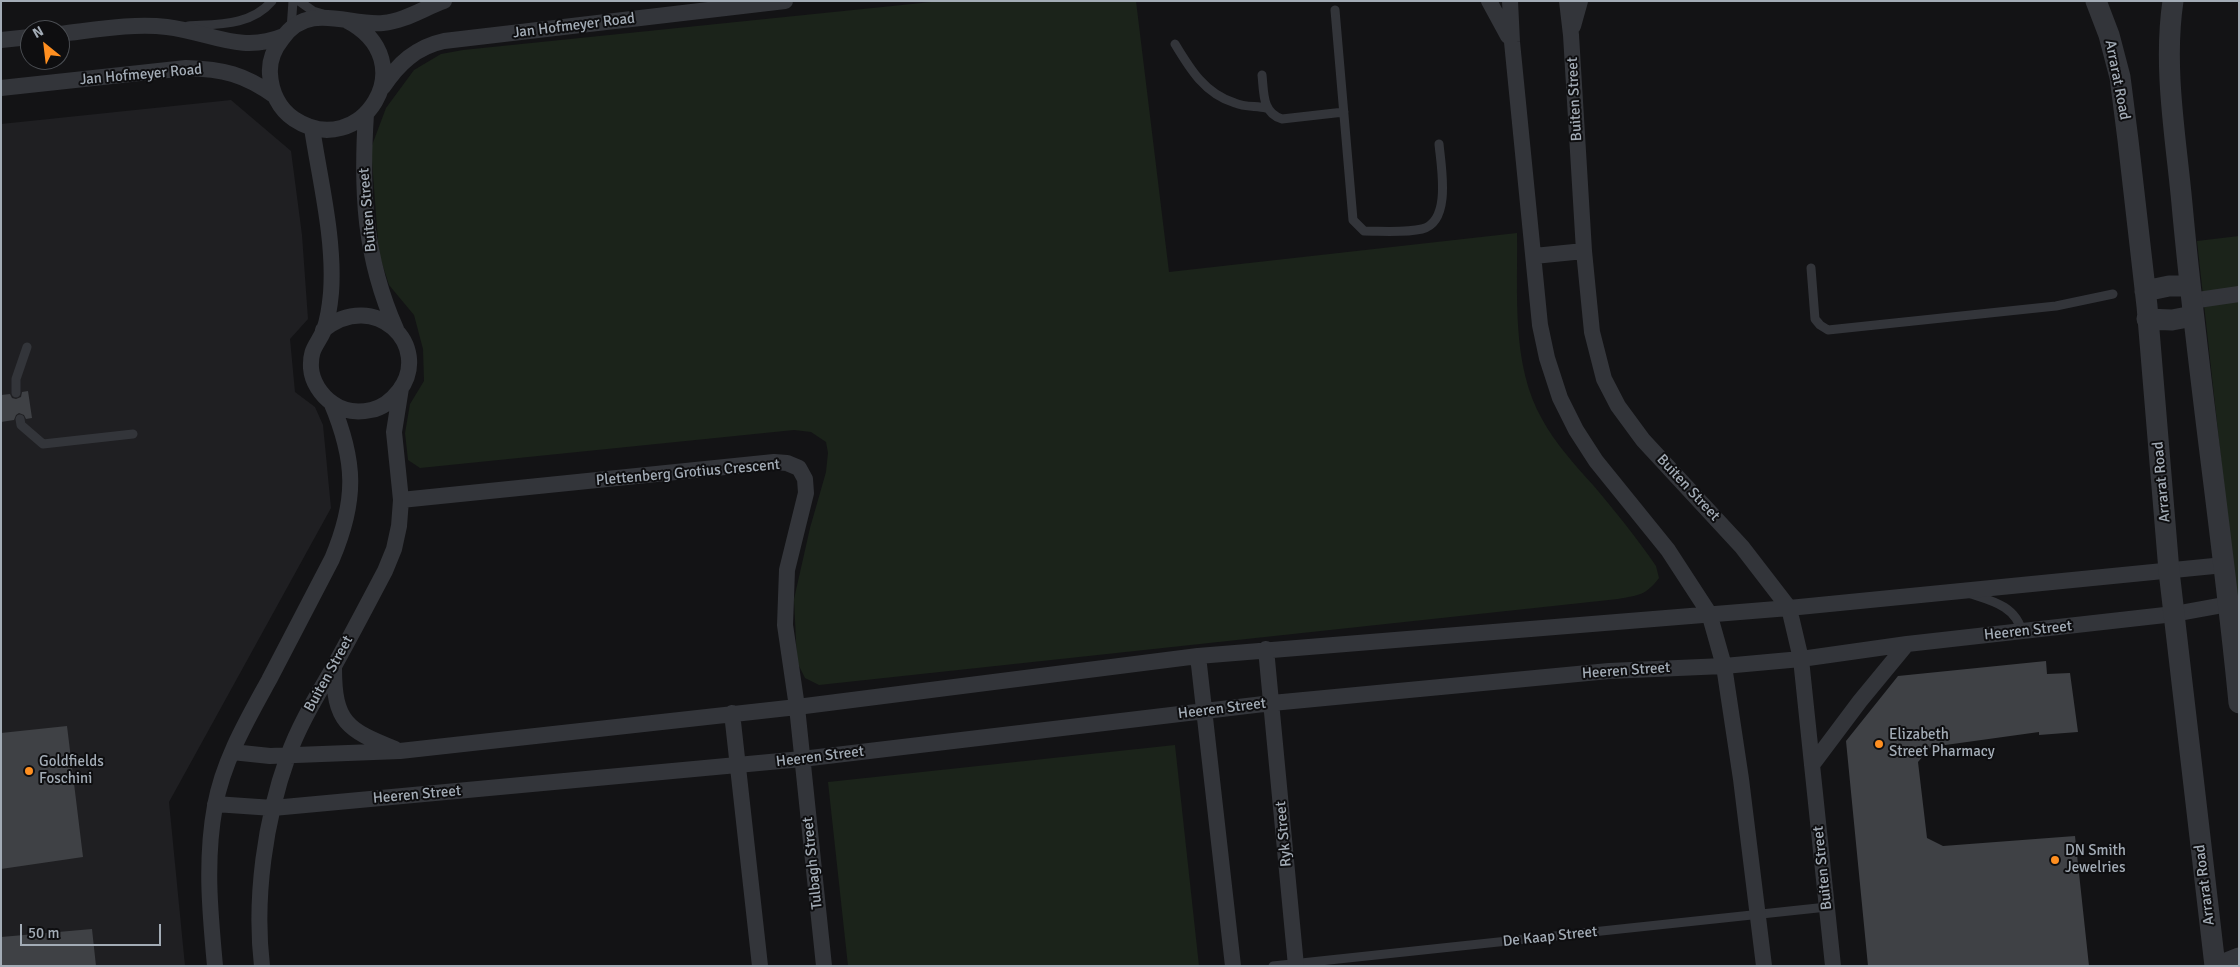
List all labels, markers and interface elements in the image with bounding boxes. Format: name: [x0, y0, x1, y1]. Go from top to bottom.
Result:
street label: Jan Hofmeyer Road: [512, 10, 636, 42]
north arrow: [20, 20, 70, 70]
text: N: [30, 23, 46, 42]
street label: Arrarat Road: [2100, 38, 2134, 122]
street label: Buiten Street: [1564, 56, 1586, 142]
street label: Jan Hofmeyer Road: [79, 61, 203, 89]
street label: Buiten Street: [355, 167, 381, 253]
street label: Arrarat Road: [2149, 441, 2175, 523]
street label: Buiten Street: [1653, 451, 1723, 525]
street label: Plettenberg Grotius Crescent: [595, 456, 781, 490]
street label: Heeren Street: [1983, 617, 2073, 645]
street label: Buiten Street: [301, 633, 357, 715]
street label: Heeren Street: [1581, 659, 1671, 683]
street label: Heeren Street: [1177, 695, 1267, 723]
place label: Elizabeth Street Pharmacy: [1889, 726, 1995, 761]
marker: Elizabeth Street Pharmacy: [1873, 738, 1885, 750]
street label: Heeren Street: [775, 743, 865, 771]
place label: Goldfields Foschini: [39, 753, 104, 788]
marker: Goldfields Foschini: [23, 765, 35, 777]
street label: Heeren Street: [372, 782, 462, 808]
street label: Ryk Street: [1272, 800, 1296, 868]
street label: Tulbagh Street: [799, 816, 827, 910]
street label: Buiten Street: [1810, 825, 1836, 911]
place label: DN Smith Jewelries: [2065, 842, 2126, 877]
street label: Arrarat Road: [2191, 844, 2219, 926]
marker: DN Smith Jewelries: [2049, 854, 2061, 866]
scale bar: [22, 914, 164, 946]
street label: De Kaap Street: [1502, 923, 1598, 951]
text: 50 m: [28, 924, 59, 942]

